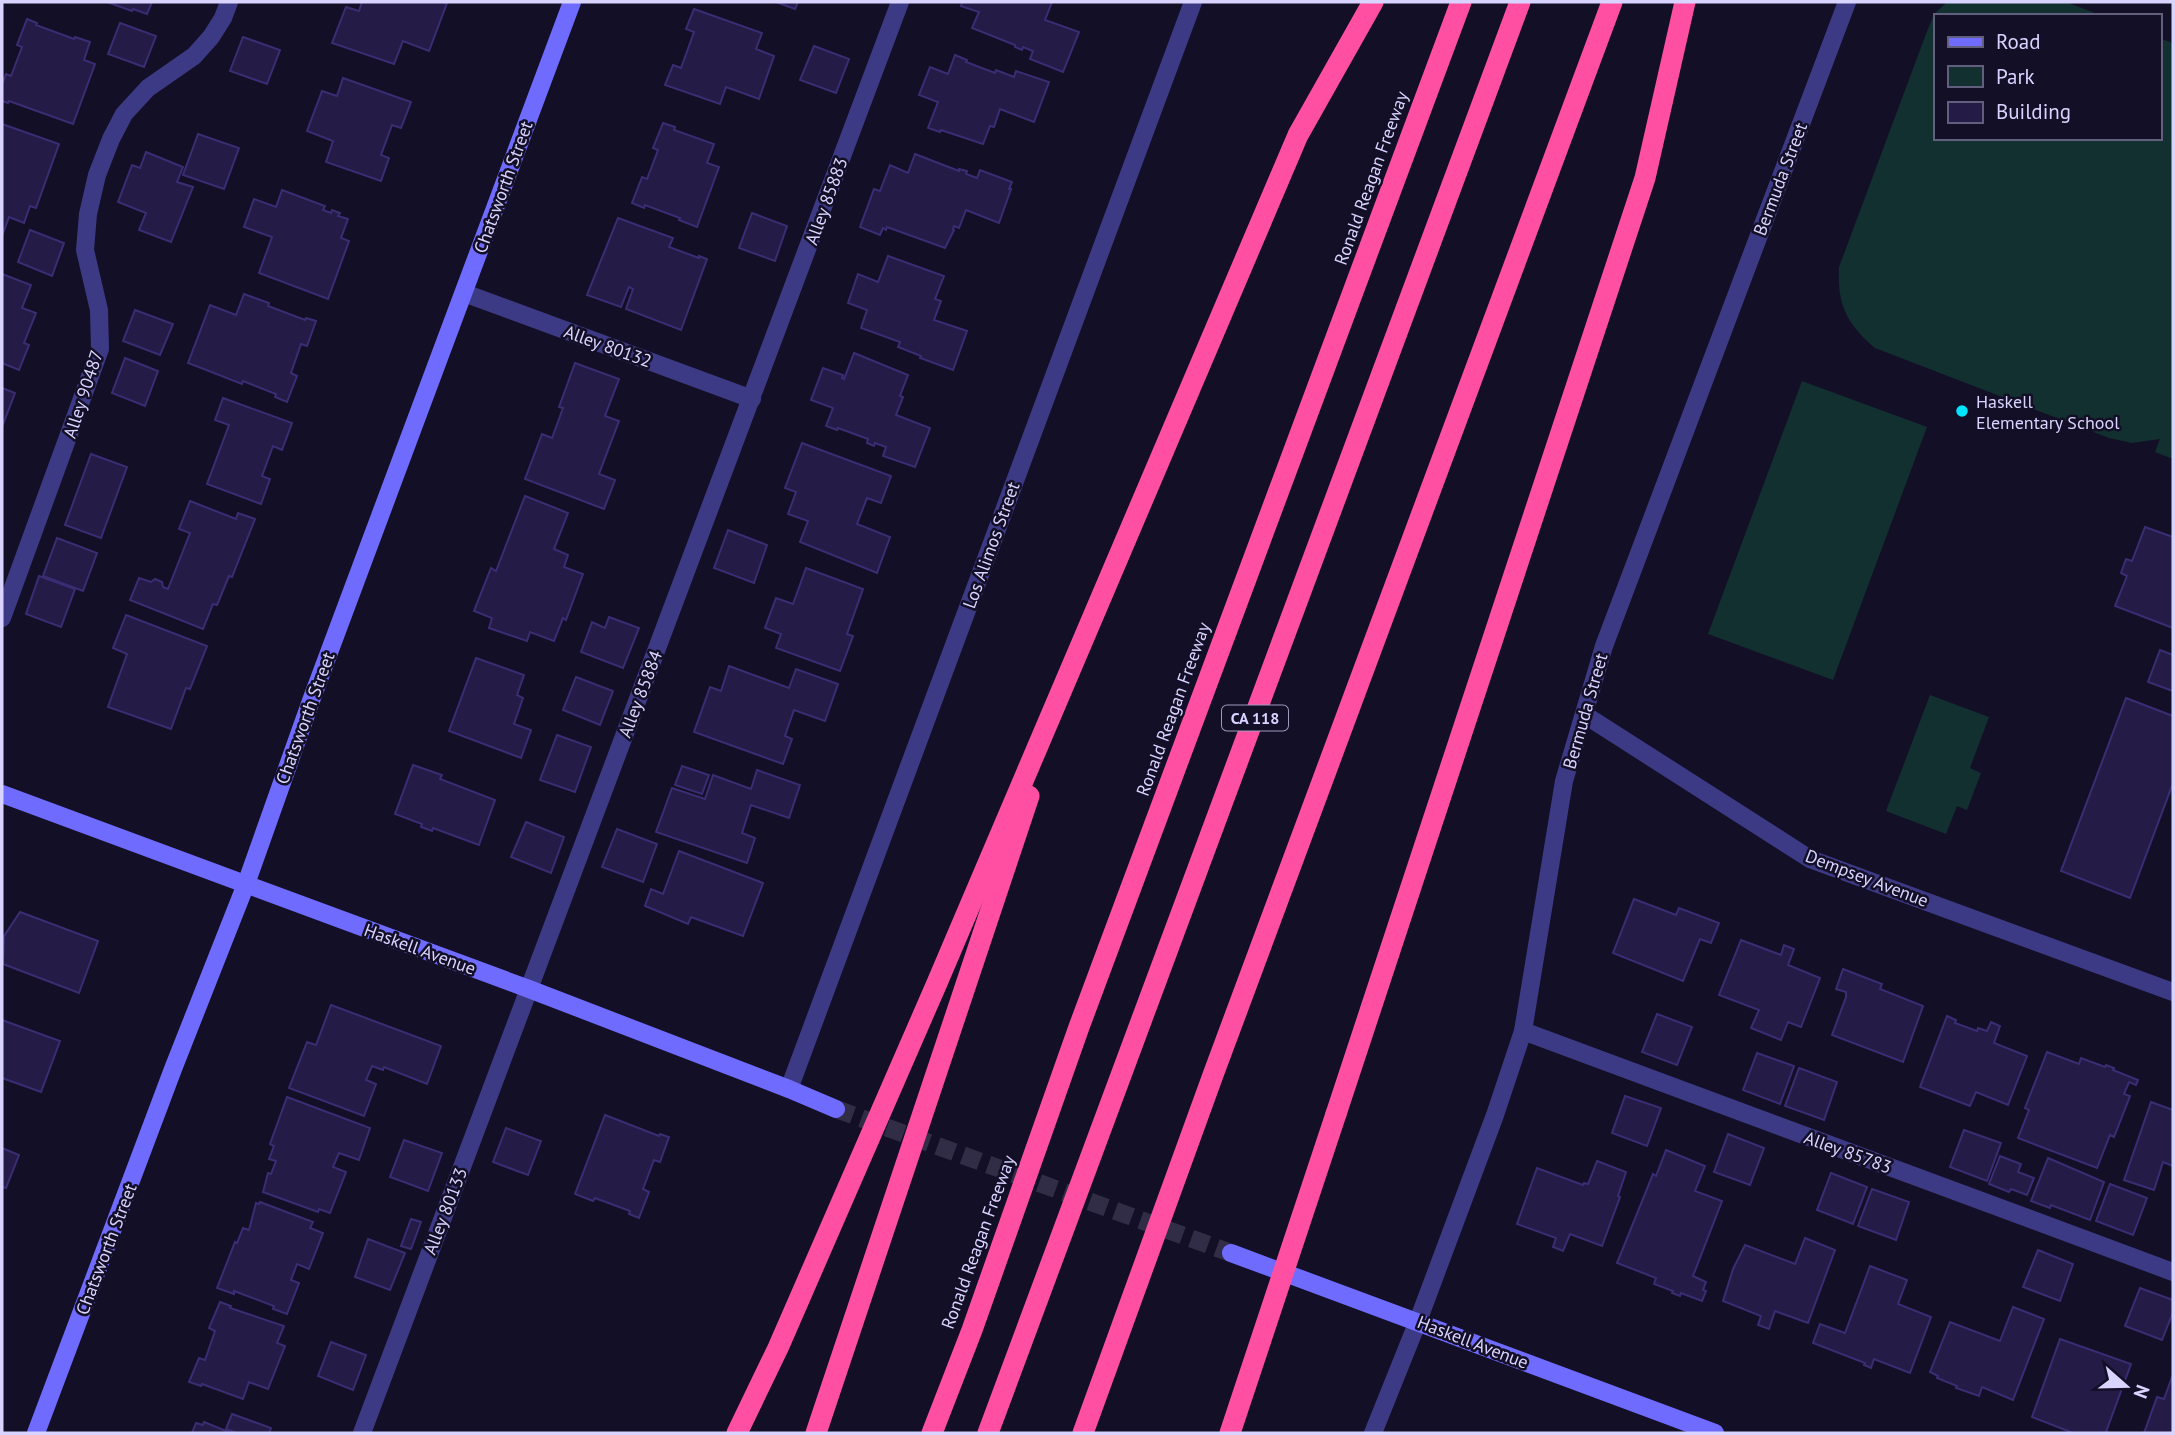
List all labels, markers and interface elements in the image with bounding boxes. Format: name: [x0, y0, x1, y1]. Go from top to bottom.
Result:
legend: [1934, 14, 2161, 140]
text: Road: [1996, 28, 2040, 55]
text: Park: [1996, 63, 2035, 90]
street label: Ronald Reagan Freeway: [1329, 87, 1413, 268]
text: Building: [1996, 98, 2071, 125]
street label: Chatsworth Street: [468, 118, 538, 256]
street label: Bermuda Street: [1748, 119, 1812, 239]
street label: Alley 85883: [800, 154, 852, 248]
street label: Alley 80132: [561, 320, 655, 372]
street label: Alley 90487: [58, 347, 108, 441]
place label: Haskell Elementary School: [1976, 390, 2120, 434]
marker: Haskell Elementary School: [1954, 403, 1970, 419]
street label: Los Alimos Street: [957, 479, 1025, 611]
street label: Ronald Reagan Freeway: [1131, 618, 1215, 799]
street label: Alley 85884: [613, 647, 667, 741]
street label: Chatsworth Street: [270, 649, 340, 787]
street label: Bermuda Street: [1557, 650, 1613, 772]
road number: CA 118: [1222, 706, 1288, 730]
street label: Dempsey Avenue: [1802, 844, 1932, 912]
street label: Haskell Avenue: [361, 918, 479, 980]
street label: Alley 85783: [1801, 1126, 1895, 1178]
street label: Ronald Reagan Freeway: [936, 1151, 1020, 1332]
street label: Alley 80133: [418, 1164, 472, 1258]
street label: Chatsworth Street: [70, 1180, 142, 1318]
street label: Haskell Avenue: [1414, 1310, 1532, 1374]
north arrow: [2091, 1351, 2161, 1421]
text: N: [2129, 1382, 2155, 1402]

